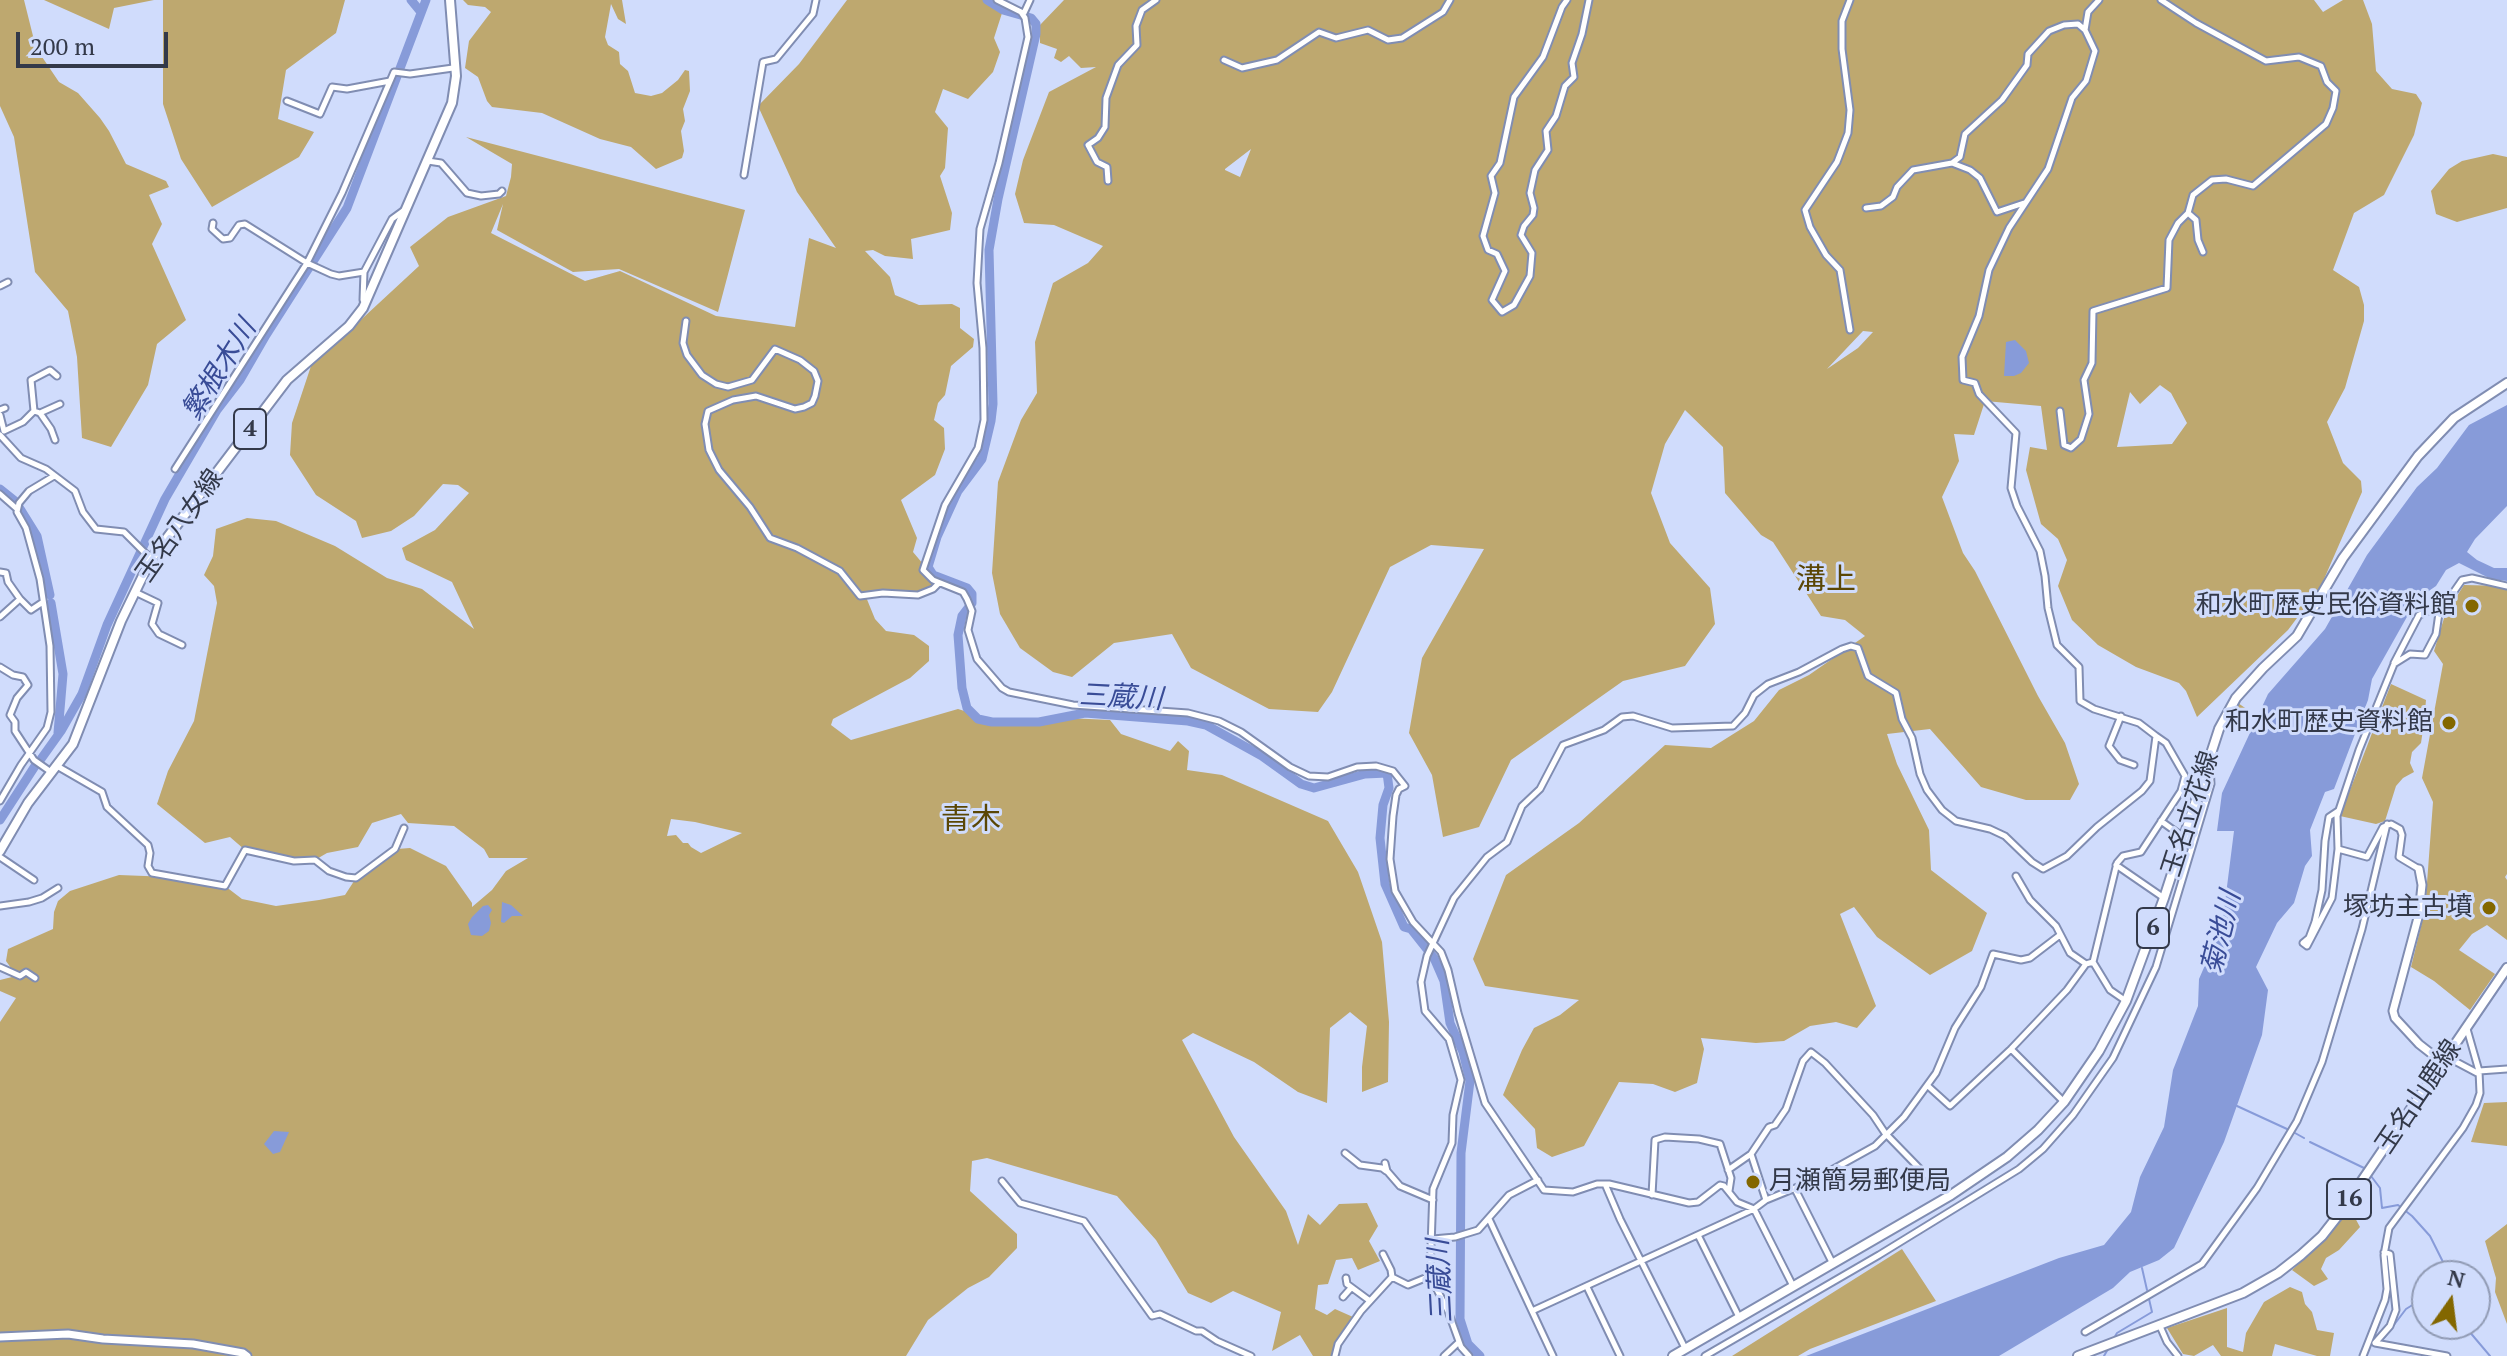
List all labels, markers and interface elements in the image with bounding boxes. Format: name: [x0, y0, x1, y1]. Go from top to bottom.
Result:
scale bar: [20, 16, 172, 66]
text: 200 m: [30, 30, 95, 62]
water label: 繁根木川: [176, 314, 264, 426]
road number: 4: [234, 409, 266, 449]
street label: 玉名八女線: [130, 464, 230, 588]
district label: 溝上: [1796, 562, 1856, 598]
place label: 和水町歴史民俗資料館: [2196, 590, 2456, 622]
marker: 和水町歴史民俗資料館: [2463, 597, 2481, 615]
water label: 三蔵川: [1078, 679, 1164, 717]
place label: 和水町歴史資料館: [2225, 707, 2433, 739]
marker: 和水町歴史資料館: [2440, 714, 2458, 732]
street label: 玉名立花線: [2156, 747, 2226, 881]
district label: 青木: [941, 802, 1001, 838]
water label: 菊池川: [2196, 888, 2248, 978]
place label: 塚坊主古墳: [2343, 892, 2473, 924]
marker: 塚坊主古墳: [2480, 899, 2498, 917]
road number: 6: [2137, 908, 2169, 948]
street label: 玉名山鹿線: [2370, 1034, 2468, 1160]
place label: 月瀬簡易郵便局: [1769, 1166, 1951, 1198]
marker: 月瀬簡易郵便局: [1744, 1173, 1762, 1191]
road number: 16: [2327, 1179, 2371, 1219]
water label: 三蔵川: [1422, 1238, 1460, 1324]
north arrow: [2411, 1260, 2491, 1340]
text: N: [2445, 1262, 2468, 1294]

